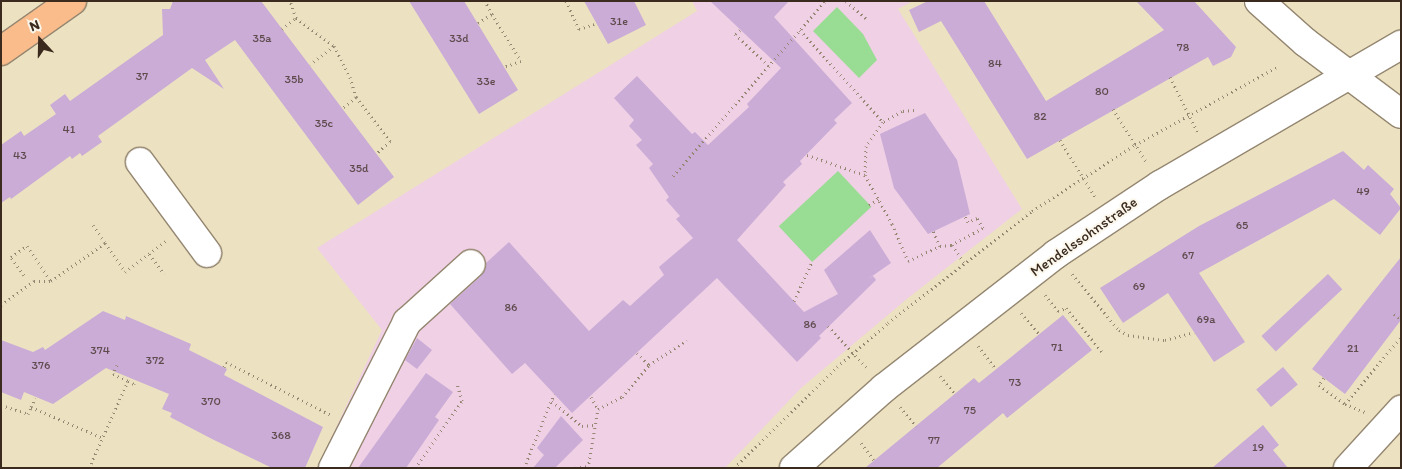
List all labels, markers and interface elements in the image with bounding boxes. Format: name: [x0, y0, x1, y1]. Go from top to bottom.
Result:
north arrow: [15, 15, 65, 65]
house number: 31e: [610, 15, 628, 29]
text: N: [27, 16, 42, 35]
house number: 35a: [252, 32, 272, 46]
house number: 33d: [449, 32, 469, 46]
house number: 78: [1177, 41, 1189, 55]
house number: 84: [988, 57, 1002, 71]
house number: 37: [136, 70, 148, 84]
house number: 35b: [284, 73, 304, 87]
house number: 33e: [477, 75, 495, 89]
house number: 80: [1095, 85, 1109, 99]
house number: 82: [1034, 110, 1046, 124]
house number: 35c: [315, 117, 333, 131]
house number: 41: [63, 123, 75, 137]
house number: 43: [13, 149, 27, 163]
house number: 35d: [349, 162, 369, 176]
house number: 49: [1356, 185, 1370, 199]
street label: Mendelssohnstraße: [1027, 193, 1141, 281]
house number: 65: [1236, 219, 1248, 233]
house number: 67: [1182, 249, 1194, 263]
house number: 69: [1133, 280, 1145, 294]
house number: 86: [505, 301, 517, 315]
house number: 69a: [1197, 313, 1215, 327]
house number: 86: [804, 318, 816, 332]
house number: 71: [1051, 341, 1063, 355]
house number: 21: [1347, 342, 1359, 356]
house number: 374: [90, 344, 110, 358]
house number: 372: [146, 354, 164, 368]
house number: 376: [32, 359, 50, 373]
house number: 73: [1009, 376, 1021, 390]
house number: 370: [201, 395, 221, 409]
house number: 75: [964, 404, 976, 418]
house number: 368: [271, 429, 291, 443]
house number: 77: [928, 434, 940, 448]
house number: 19: [1252, 441, 1264, 455]

